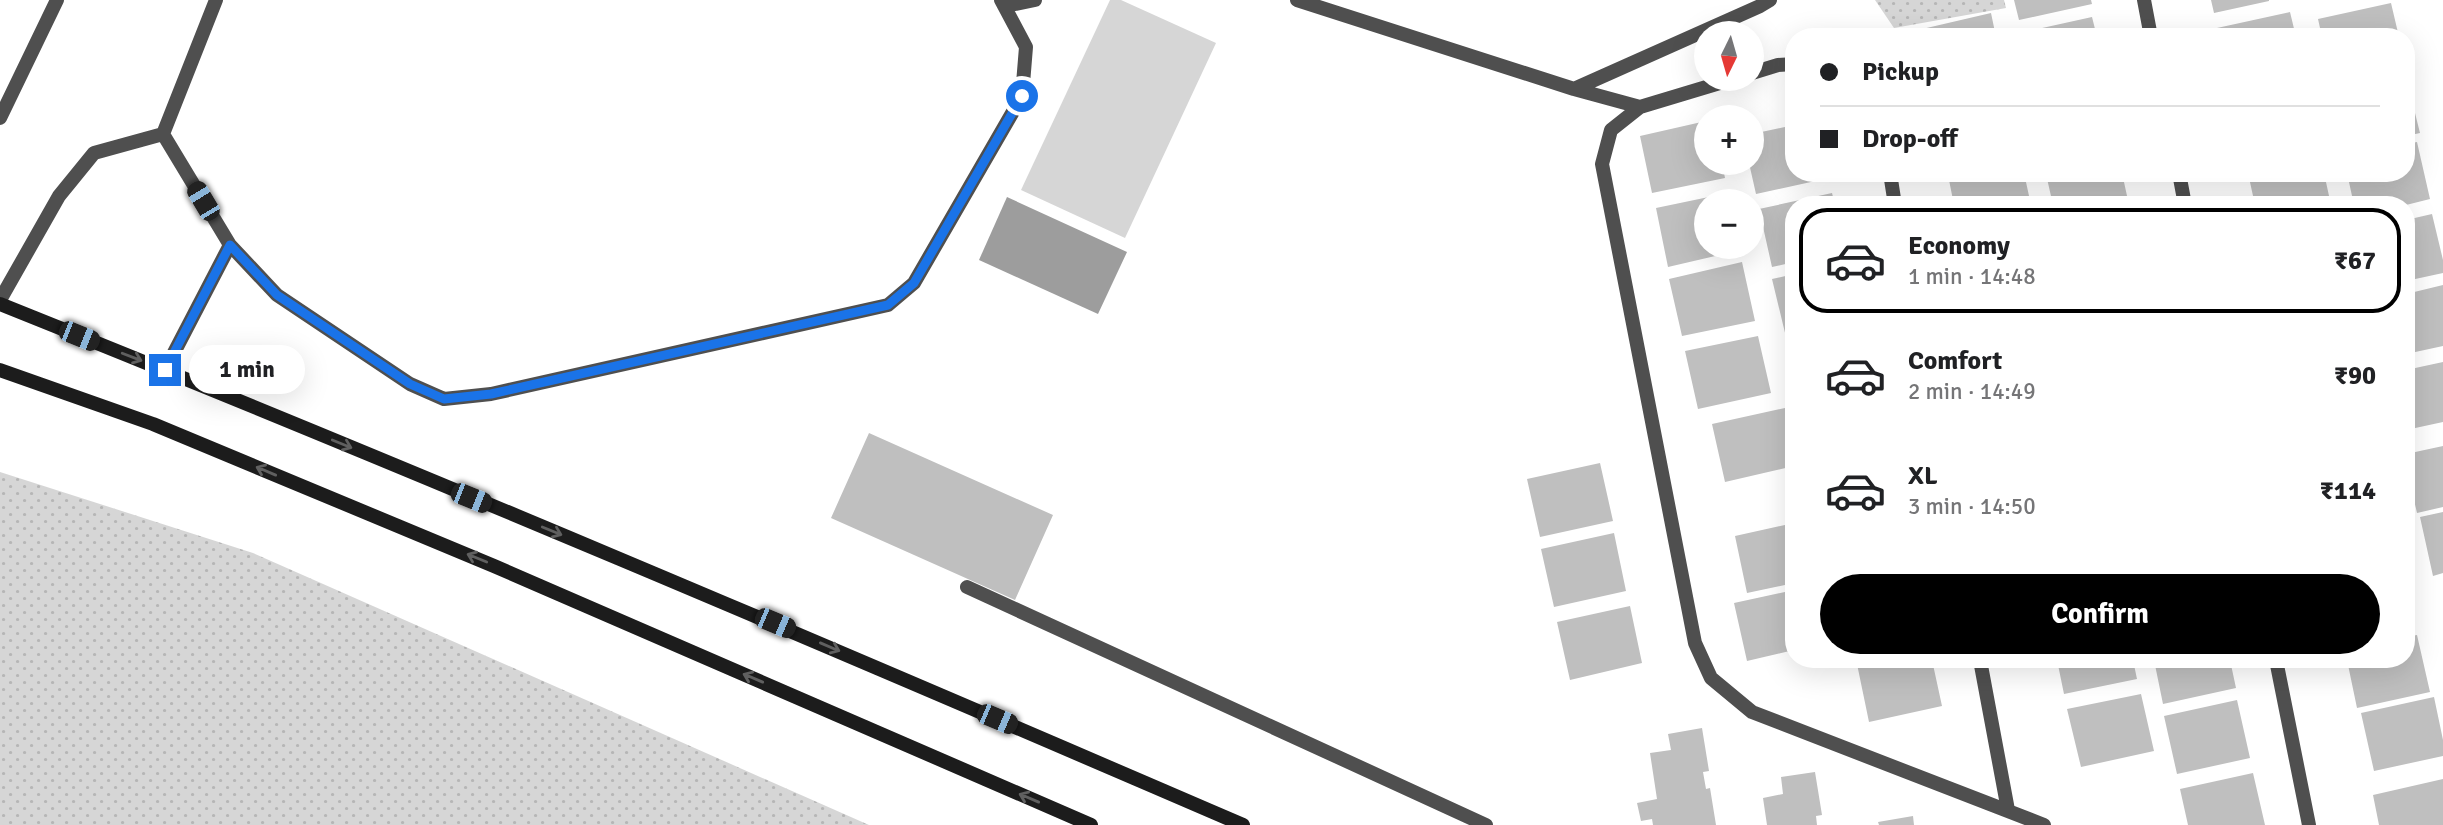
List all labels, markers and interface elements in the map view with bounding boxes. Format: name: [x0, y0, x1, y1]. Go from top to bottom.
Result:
north arrow: [1694, 21, 1764, 91]
map controls: [1694, 21, 1764, 259]
text: Pickup: [1862, 56, 1939, 88]
route start: [1006, 80, 1038, 112]
button: +: [1694, 105, 1764, 175]
text: Drop-off: [1862, 123, 1958, 155]
car: [184, 178, 223, 224]
button: −: [1694, 189, 1764, 259]
icon: car: [1824, 229, 1887, 292]
text: Economy: [1908, 230, 2010, 262]
text: ₹67: [2334, 245, 2376, 277]
text: 1 min · 14:48: [1908, 262, 2036, 291]
car: [56, 318, 103, 354]
icon: car: [1824, 344, 1887, 407]
text: Comfort: [1908, 345, 2002, 377]
callout: 1 min: [190, 346, 305, 394]
one-way arrow: [120, 351, 142, 364]
route end: [149, 354, 181, 386]
text: 1 min: [219, 355, 275, 384]
text: ₹90: [2334, 360, 2376, 392]
text: 2 min · 14:49: [1908, 377, 2036, 406]
one-way arrow: [330, 438, 352, 451]
icon: car: [1824, 459, 1887, 522]
text: XL: [1908, 460, 1938, 492]
one-way arrow: [256, 464, 278, 477]
text: ₹114: [2320, 475, 2376, 507]
car: [448, 480, 495, 516]
text: 3 min · 14:50: [1908, 492, 2036, 521]
one-way arrow: [541, 525, 562, 538]
one-way arrow: [466, 551, 488, 564]
button: Confirm: [1820, 574, 2380, 654]
car: [752, 605, 799, 641]
one-way arrow: [819, 641, 840, 654]
one-way arrow: [743, 671, 764, 684]
car: [974, 701, 1021, 737]
one-way arrow: [1019, 791, 1040, 804]

